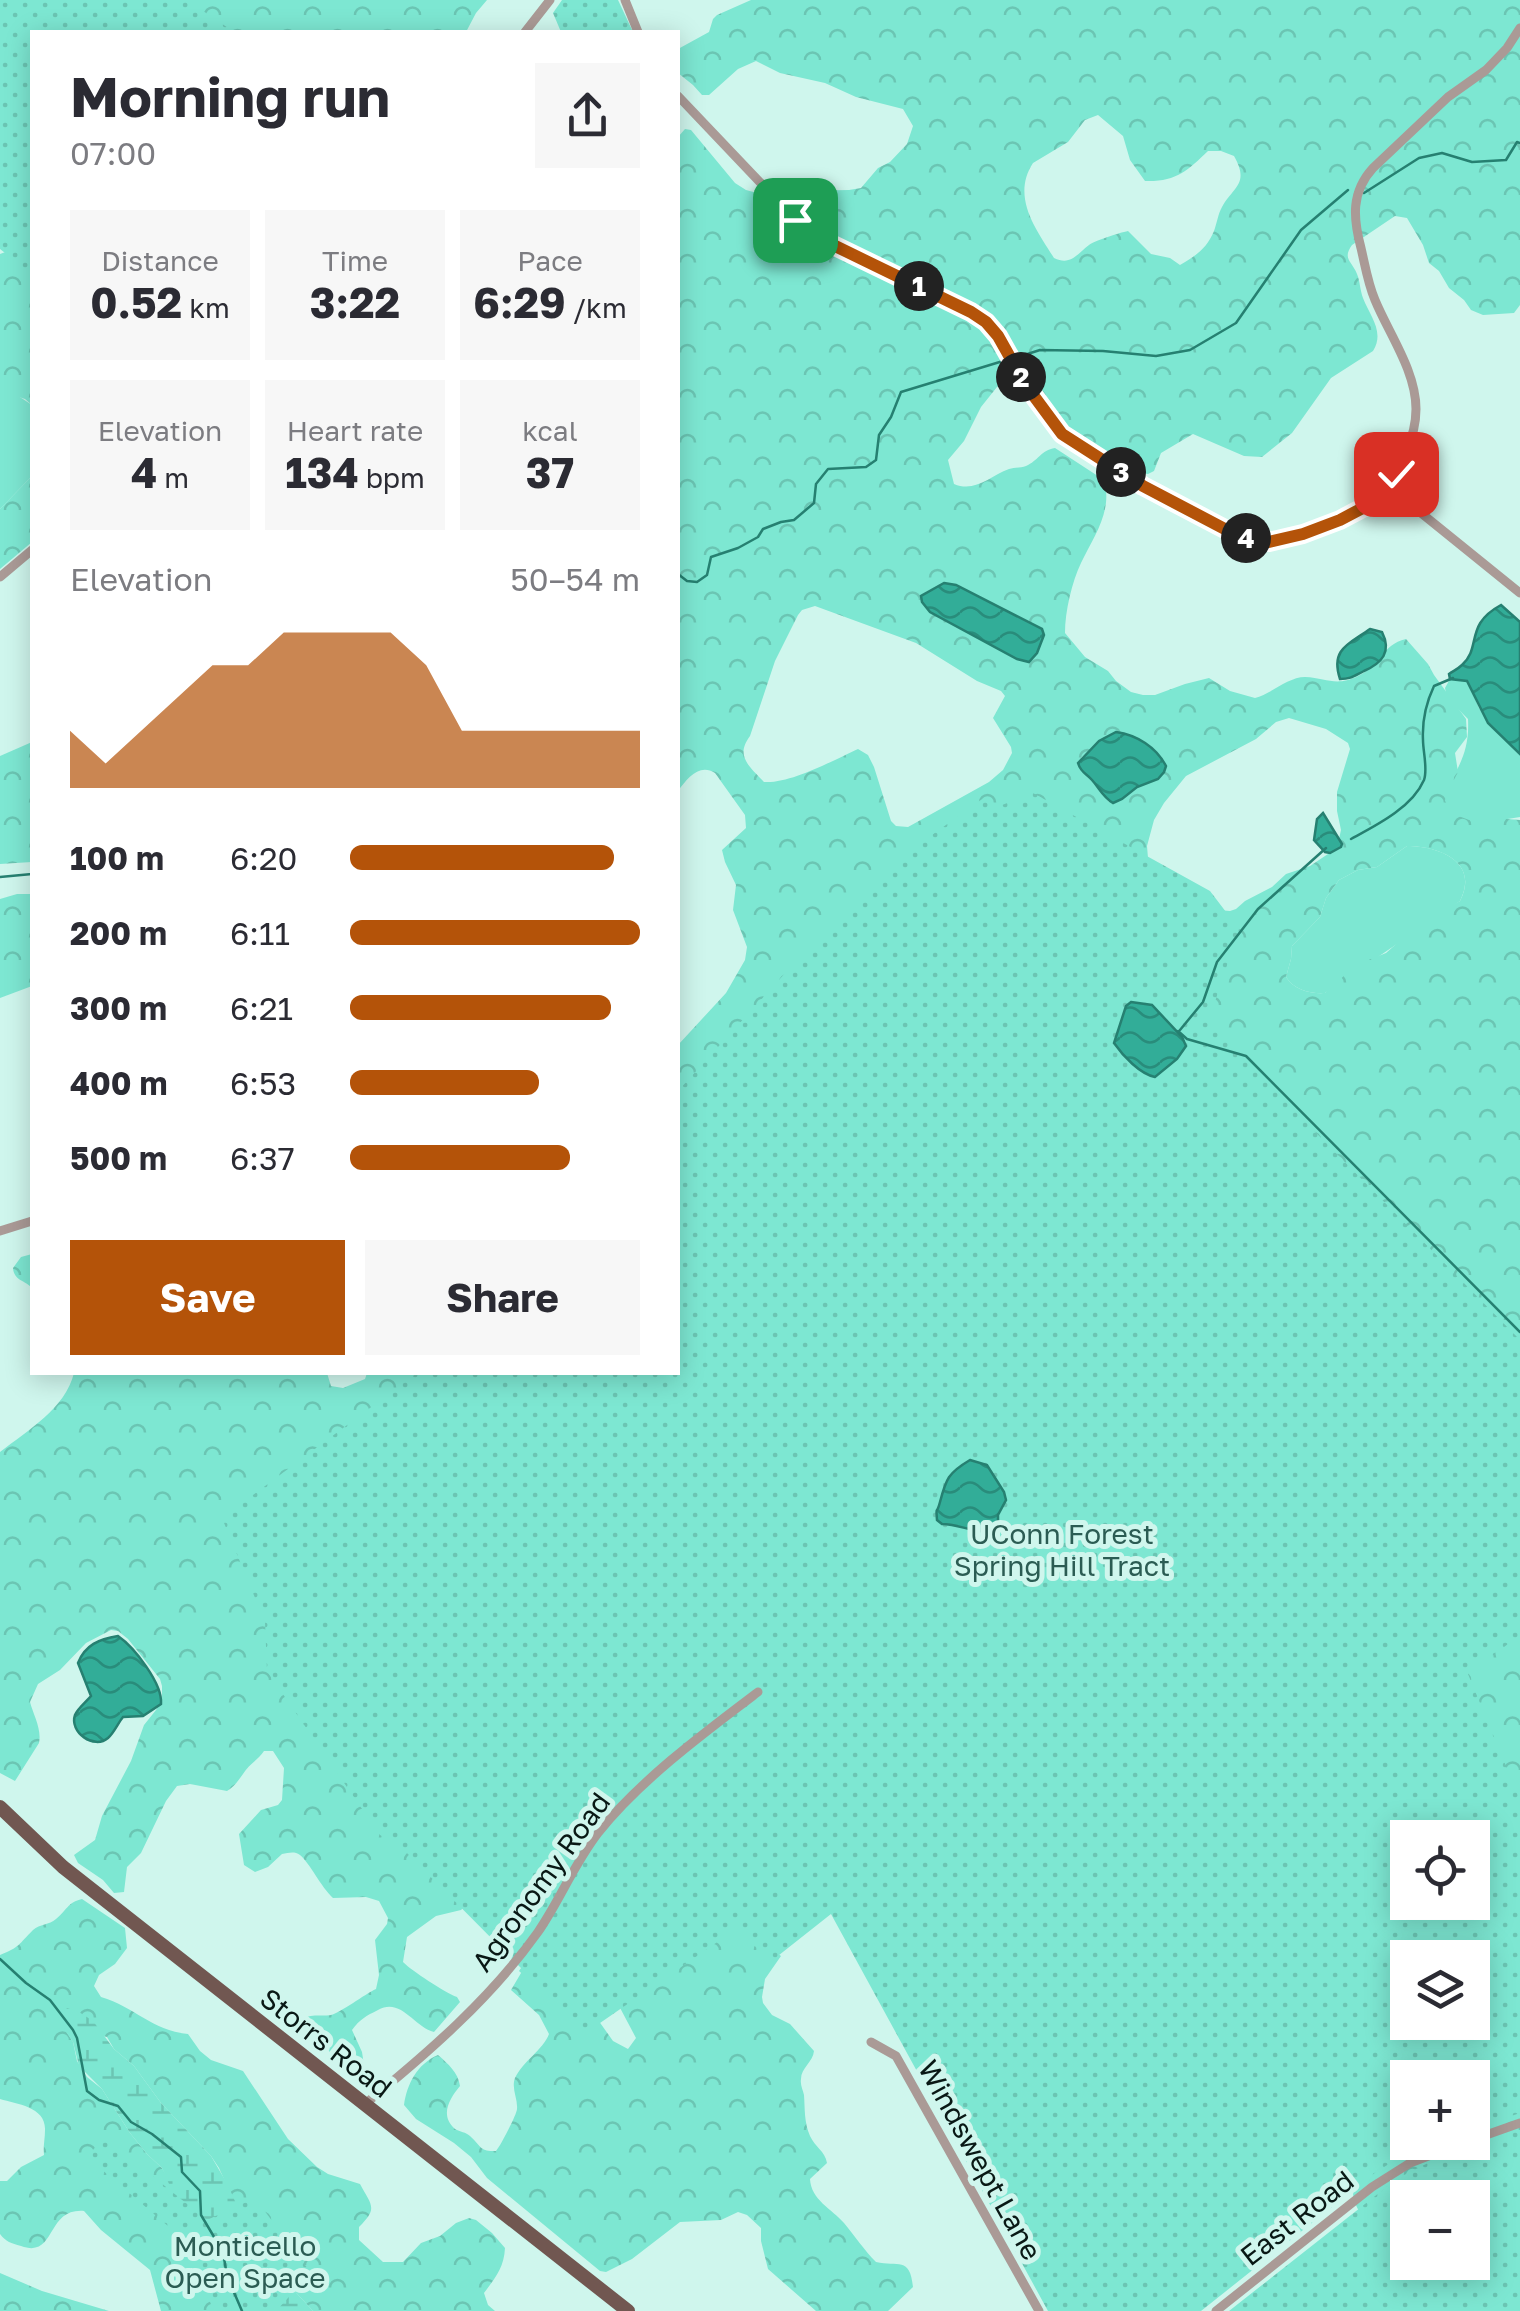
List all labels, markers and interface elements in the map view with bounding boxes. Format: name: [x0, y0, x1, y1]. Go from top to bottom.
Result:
text: Morning run: [70, 63, 390, 129]
button: share: [535, 63, 640, 168]
text: 07:00: [70, 134, 156, 172]
pin: [753, 178, 838, 263]
icon: arrive: [768, 193, 823, 248]
text: Distance: [101, 244, 219, 277]
text: Time: [322, 244, 388, 277]
text: Pace: [517, 244, 583, 277]
pin: 1: [894, 261, 944, 311]
text: 1: [912, 269, 926, 302]
text: 0.52: [90, 277, 182, 327]
text: 3:22: [310, 277, 400, 327]
text: 6:29: [473, 277, 566, 327]
text: km: [182, 291, 230, 324]
text: /km: [566, 291, 627, 324]
pin: 2: [996, 352, 1046, 402]
text: 2: [1012, 360, 1030, 393]
text: Elevation: [98, 414, 222, 447]
text: Heart rate: [287, 414, 423, 447]
text: kcal: [522, 414, 578, 447]
pin: [1354, 432, 1439, 517]
text: 4: [131, 447, 157, 497]
text: 134: [285, 447, 359, 497]
text: 37: [526, 447, 574, 497]
pin: 3: [1096, 447, 1146, 497]
icon: check: [1369, 447, 1424, 502]
text: 3: [1112, 455, 1130, 488]
text: m: [157, 461, 189, 494]
text: bpm: [359, 461, 425, 494]
pin: 4: [1221, 513, 1271, 563]
text: 4: [1237, 521, 1255, 554]
text: Elevation: [70, 560, 212, 598]
text: 50–54 m: [510, 560, 640, 598]
text: 100 m: [70, 839, 164, 877]
text: 6:20: [230, 839, 297, 877]
text: 200 m: [70, 914, 167, 952]
text: 6:11: [230, 914, 290, 952]
text: 300 m: [70, 989, 167, 1027]
text: 6:21: [230, 989, 293, 1027]
text: 400 m: [70, 1064, 168, 1102]
text: 6:53: [230, 1064, 296, 1102]
text: 500 m: [70, 1139, 167, 1177]
text: 6:37: [230, 1139, 295, 1177]
button: Save: [70, 1240, 345, 1355]
button: Share: [365, 1240, 640, 1355]
park label: UConn Forest Spring Hill Tract: [954, 1517, 1170, 1582]
street label: Agronomy Road: [465, 1786, 616, 1977]
map controls: [1390, 1820, 1490, 2280]
button: locate: [1390, 1820, 1490, 1920]
button: layers: [1390, 1940, 1490, 2040]
street label: Storrs Road: [254, 1981, 399, 2104]
street label: Windswept Lane: [912, 2054, 1049, 2265]
button: +: [1390, 2060, 1490, 2160]
street label: East Road: [1234, 2163, 1360, 2272]
button: −: [1390, 2180, 1490, 2280]
park label: Monticello Open Space: [165, 2229, 325, 2294]

